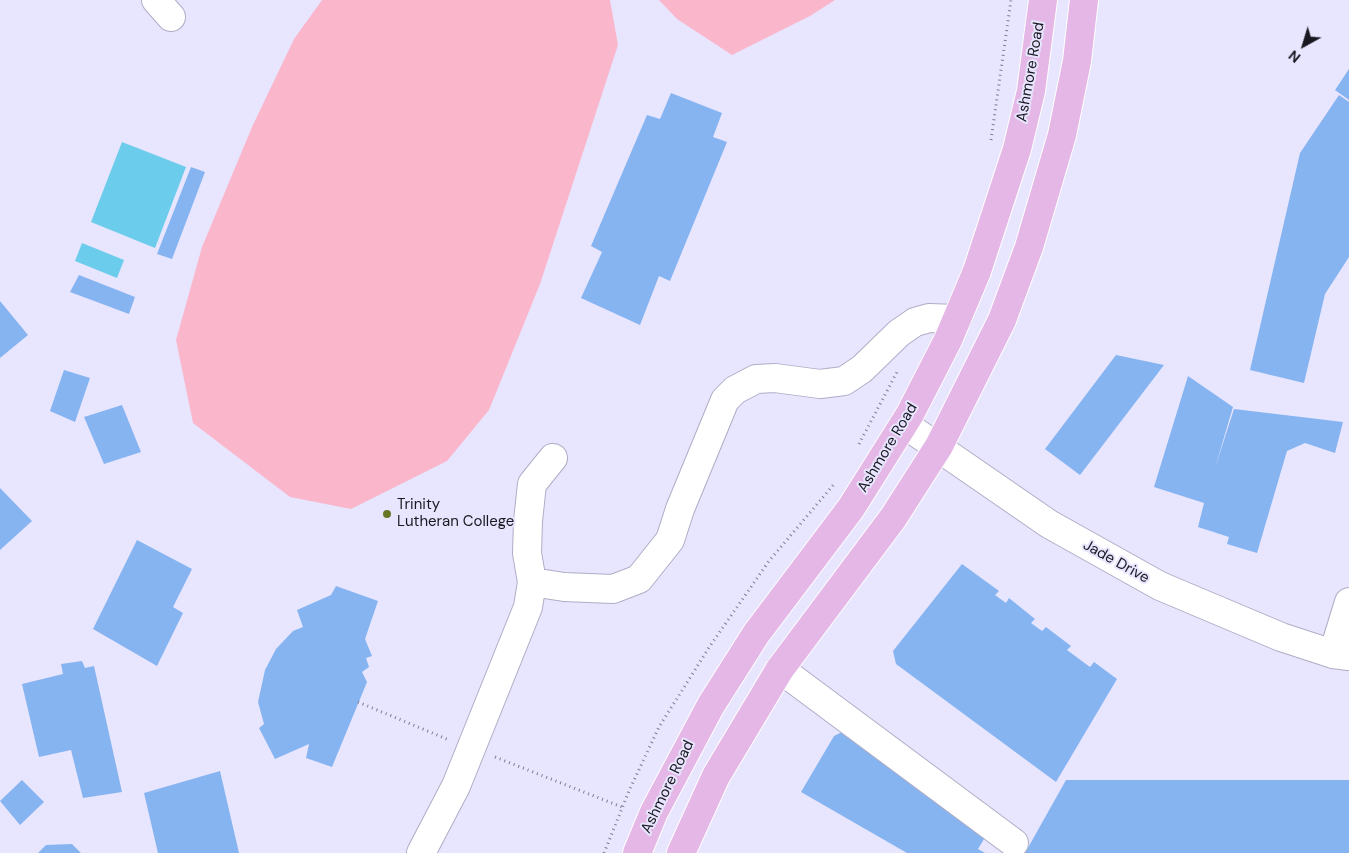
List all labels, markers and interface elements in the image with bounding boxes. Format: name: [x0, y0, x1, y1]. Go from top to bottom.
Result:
north arrow: [1279, 20, 1329, 70]
street label: Ashmore Road: [1013, 21, 1049, 123]
text: N: [1285, 46, 1304, 67]
street label: Ashmore Road: [854, 400, 922, 496]
place label: Trinity Lutheran College: [397, 496, 514, 531]
marker: Trinity Lutheran College: [381, 508, 393, 520]
street label: Jade Drive: [1080, 536, 1152, 588]
street label: Ashmore Road: [638, 738, 698, 836]

